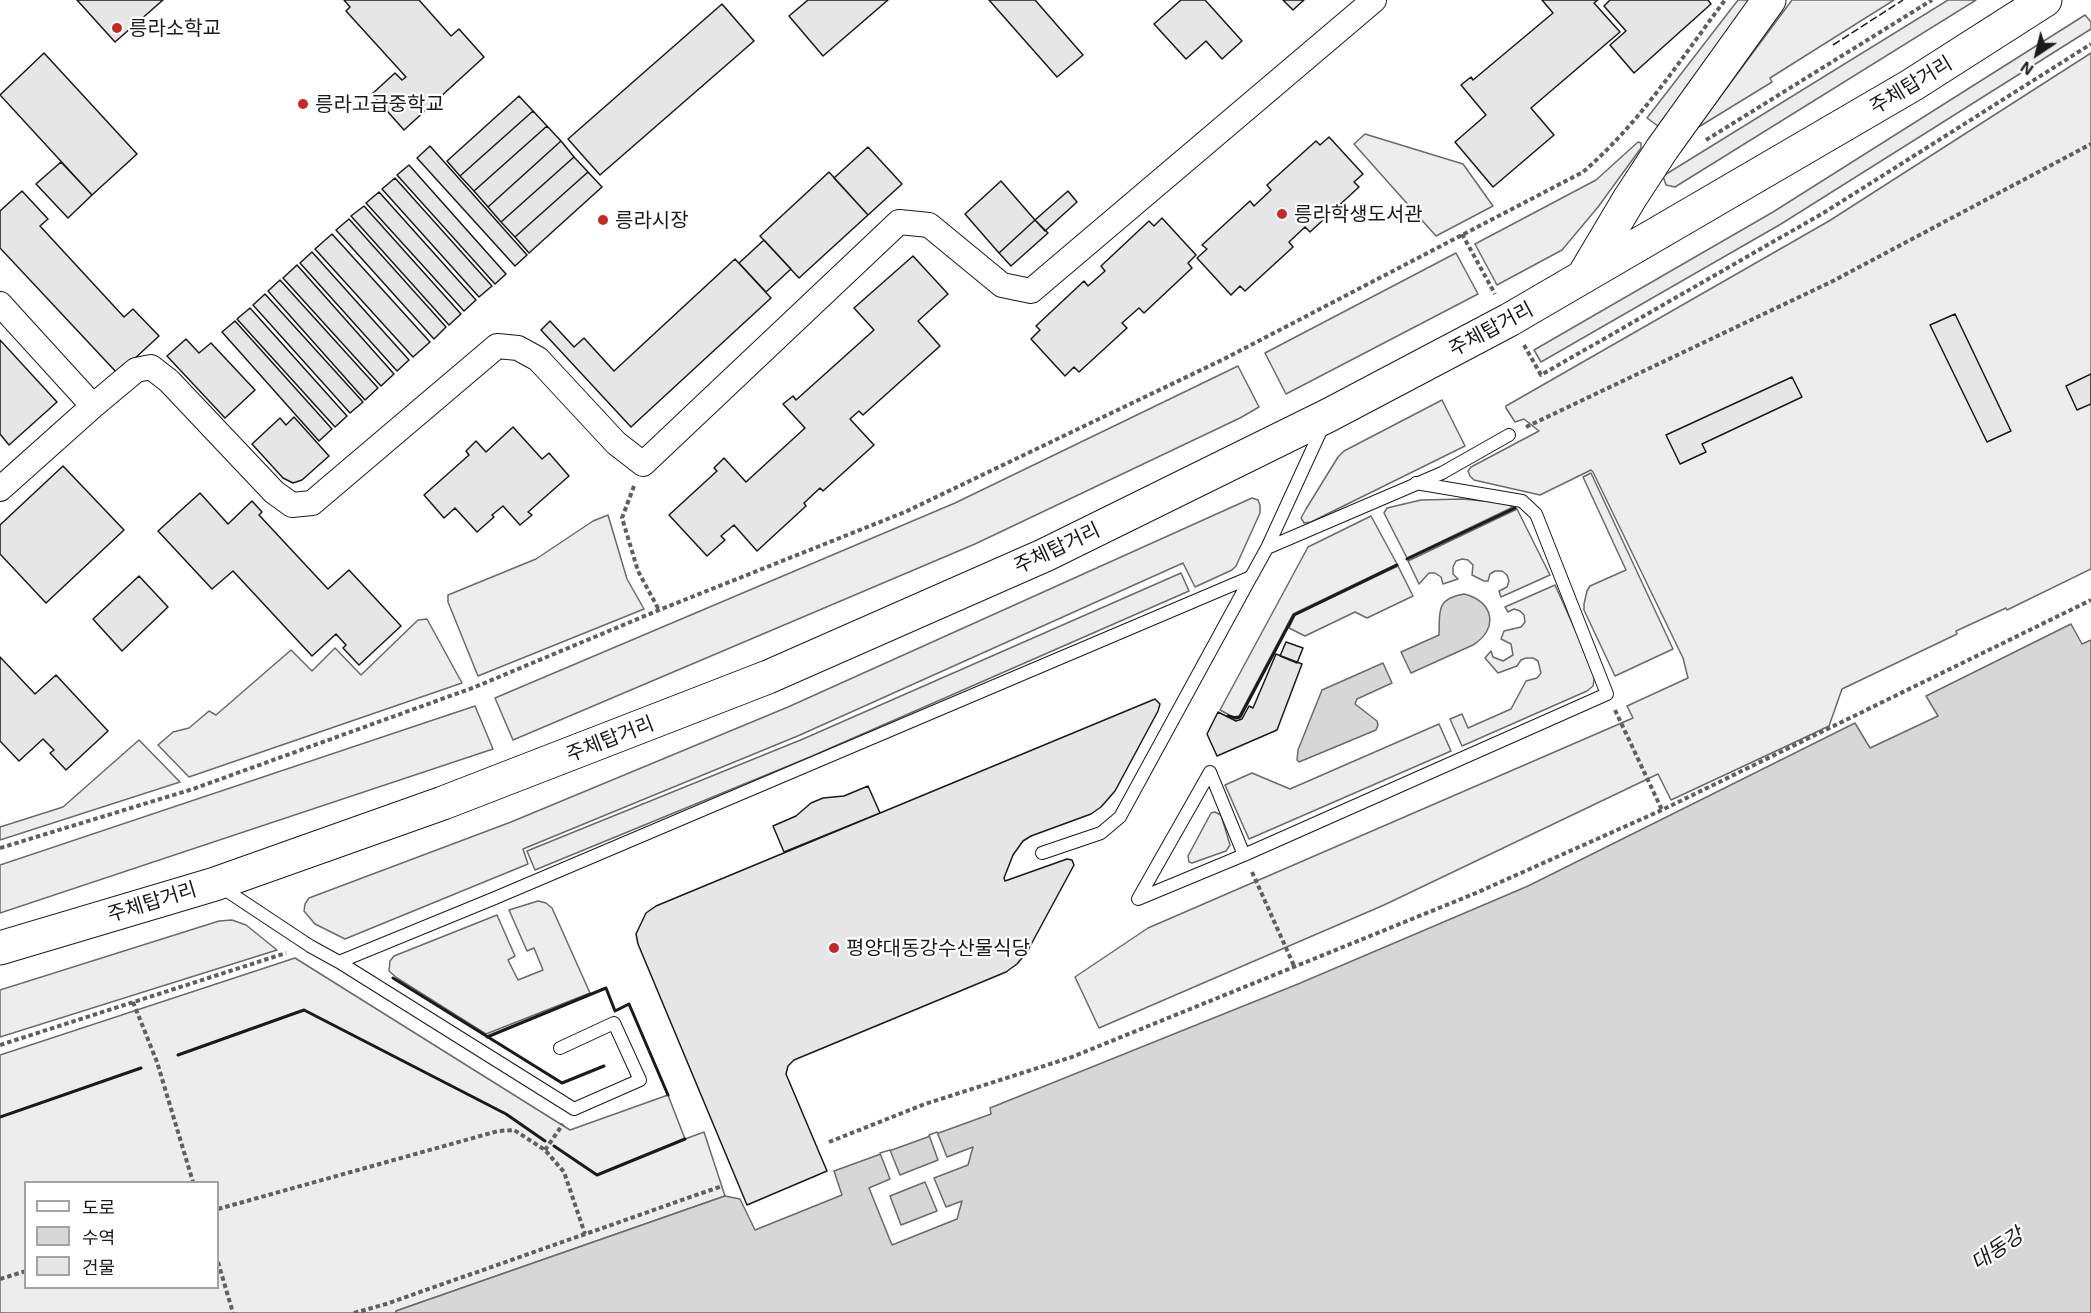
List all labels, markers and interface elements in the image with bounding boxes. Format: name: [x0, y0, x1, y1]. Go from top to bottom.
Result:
place label: 릉라소학교: [129, 16, 221, 40]
marker: 릉라소학교: [110, 21, 124, 35]
north arrow: [2007, 24, 2067, 84]
street label: 주체탑거리: [1865, 51, 1957, 119]
text: N: [2016, 58, 2037, 80]
place label: 릉라고급중학교: [315, 92, 444, 116]
marker: 릉라고급중학교: [296, 97, 310, 111]
place label: 릉라학생도서관: [1294, 202, 1423, 226]
marker: 릉라학생도서관: [1275, 207, 1289, 221]
place label: 릉라시장: [615, 208, 689, 232]
marker: 릉라시장: [596, 213, 610, 227]
street label: 주체탑거리: [1445, 297, 1537, 361]
street label: 주체탑거리: [1010, 518, 1104, 578]
street label: 주체탑거리: [563, 711, 657, 767]
street label: 주체탑거리: [105, 877, 199, 927]
place label: 평양대동강수산물식당: [846, 936, 1030, 960]
marker: 평양대동강수산물식당: [827, 941, 841, 955]
legend: [24, 1181, 219, 1289]
text: 도로: [82, 1196, 115, 1218]
water label: 대동강: [1966, 1222, 2028, 1276]
text: 수역: [82, 1226, 115, 1248]
text: 건물: [82, 1256, 115, 1278]

